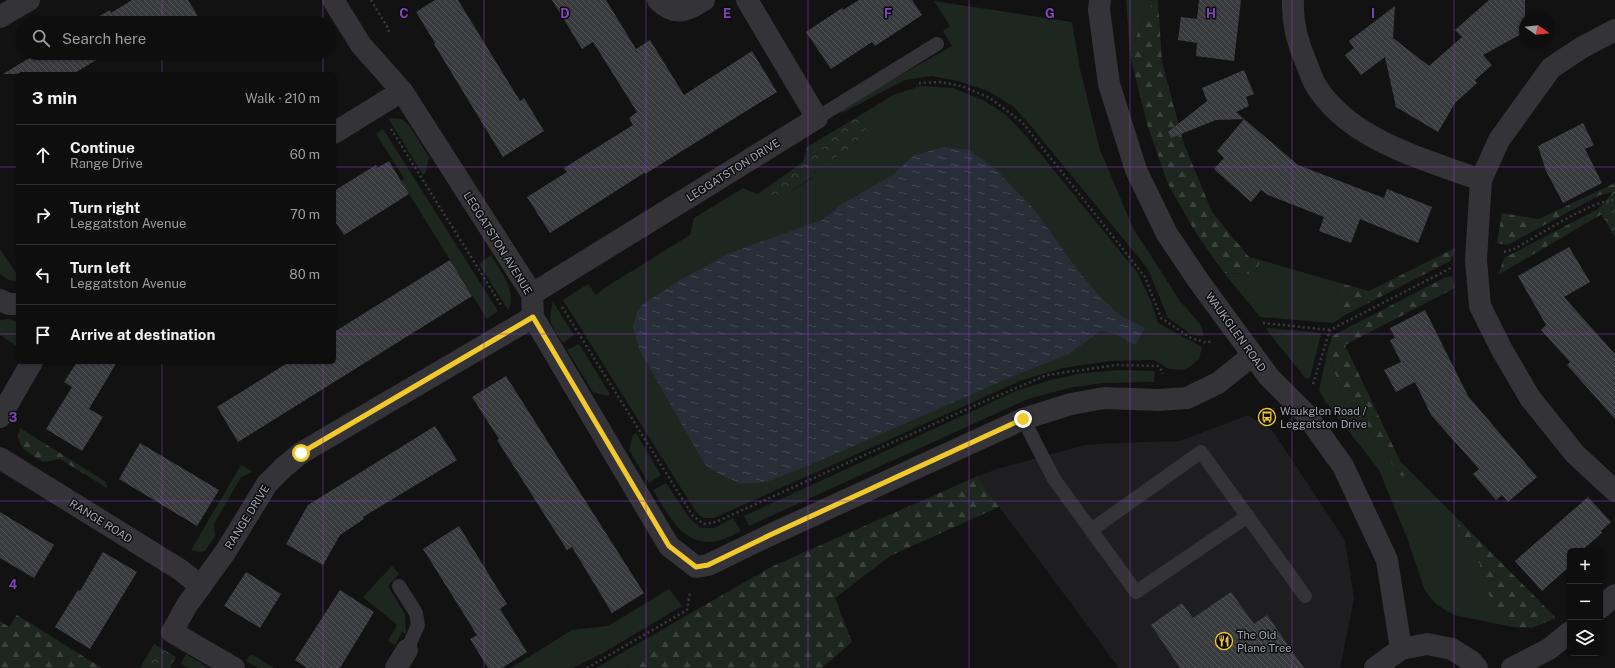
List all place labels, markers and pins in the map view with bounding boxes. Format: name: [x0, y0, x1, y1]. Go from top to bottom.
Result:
place label: Waukglen Road / Leggatston Drive: [1280, 405, 1367, 430]
bus stop icon: Waukglen Road / Leggatston Drive: [1257, 407, 1277, 427]
place label: The Old Plane Tree: [1237, 629, 1291, 654]
restaurant icon: The Old Plane Tree: [1214, 631, 1234, 651]

